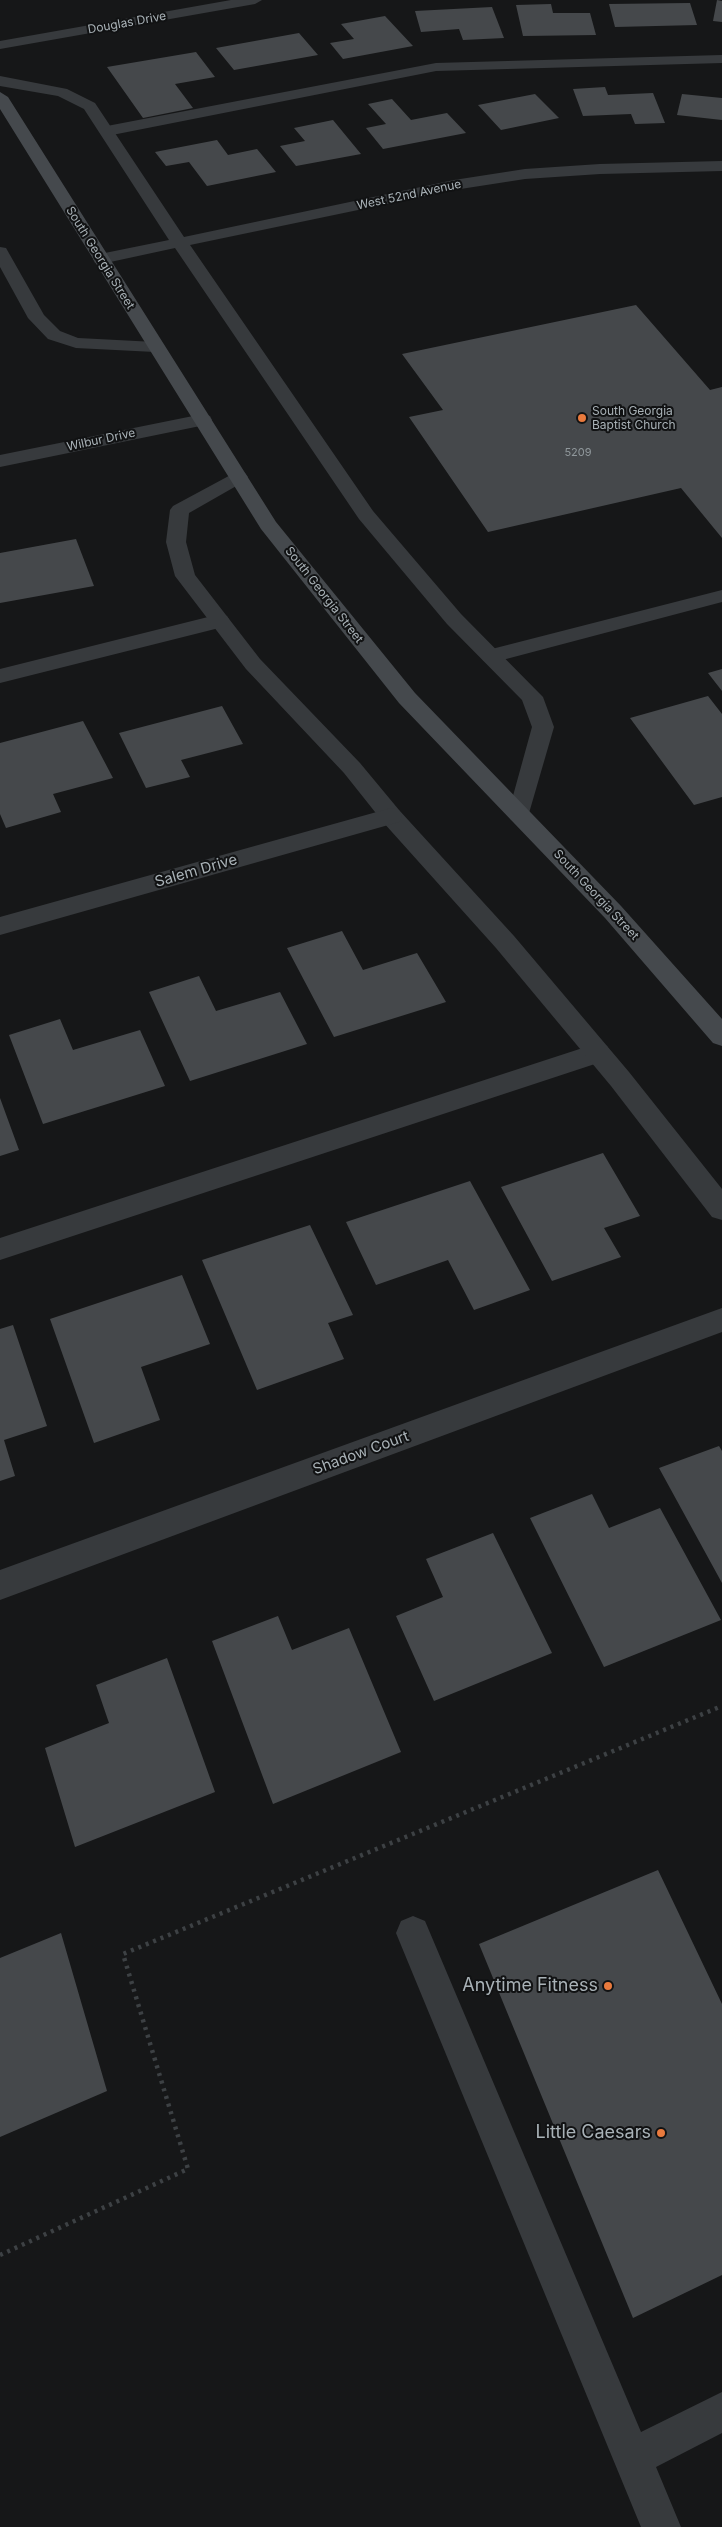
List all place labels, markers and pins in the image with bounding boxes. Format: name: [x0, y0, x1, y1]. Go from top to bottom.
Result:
place label: South Georgia Baptist Church: [592, 404, 676, 432]
marker: South Georgia Baptist Church: [576, 412, 588, 424]
place label: Anytime Fitness: [462, 1975, 598, 1997]
marker: Anytime Fitness: [602, 1980, 614, 1992]
place label: Little Caesars: [536, 2122, 651, 2144]
marker: Little Caesars: [655, 2127, 667, 2139]

